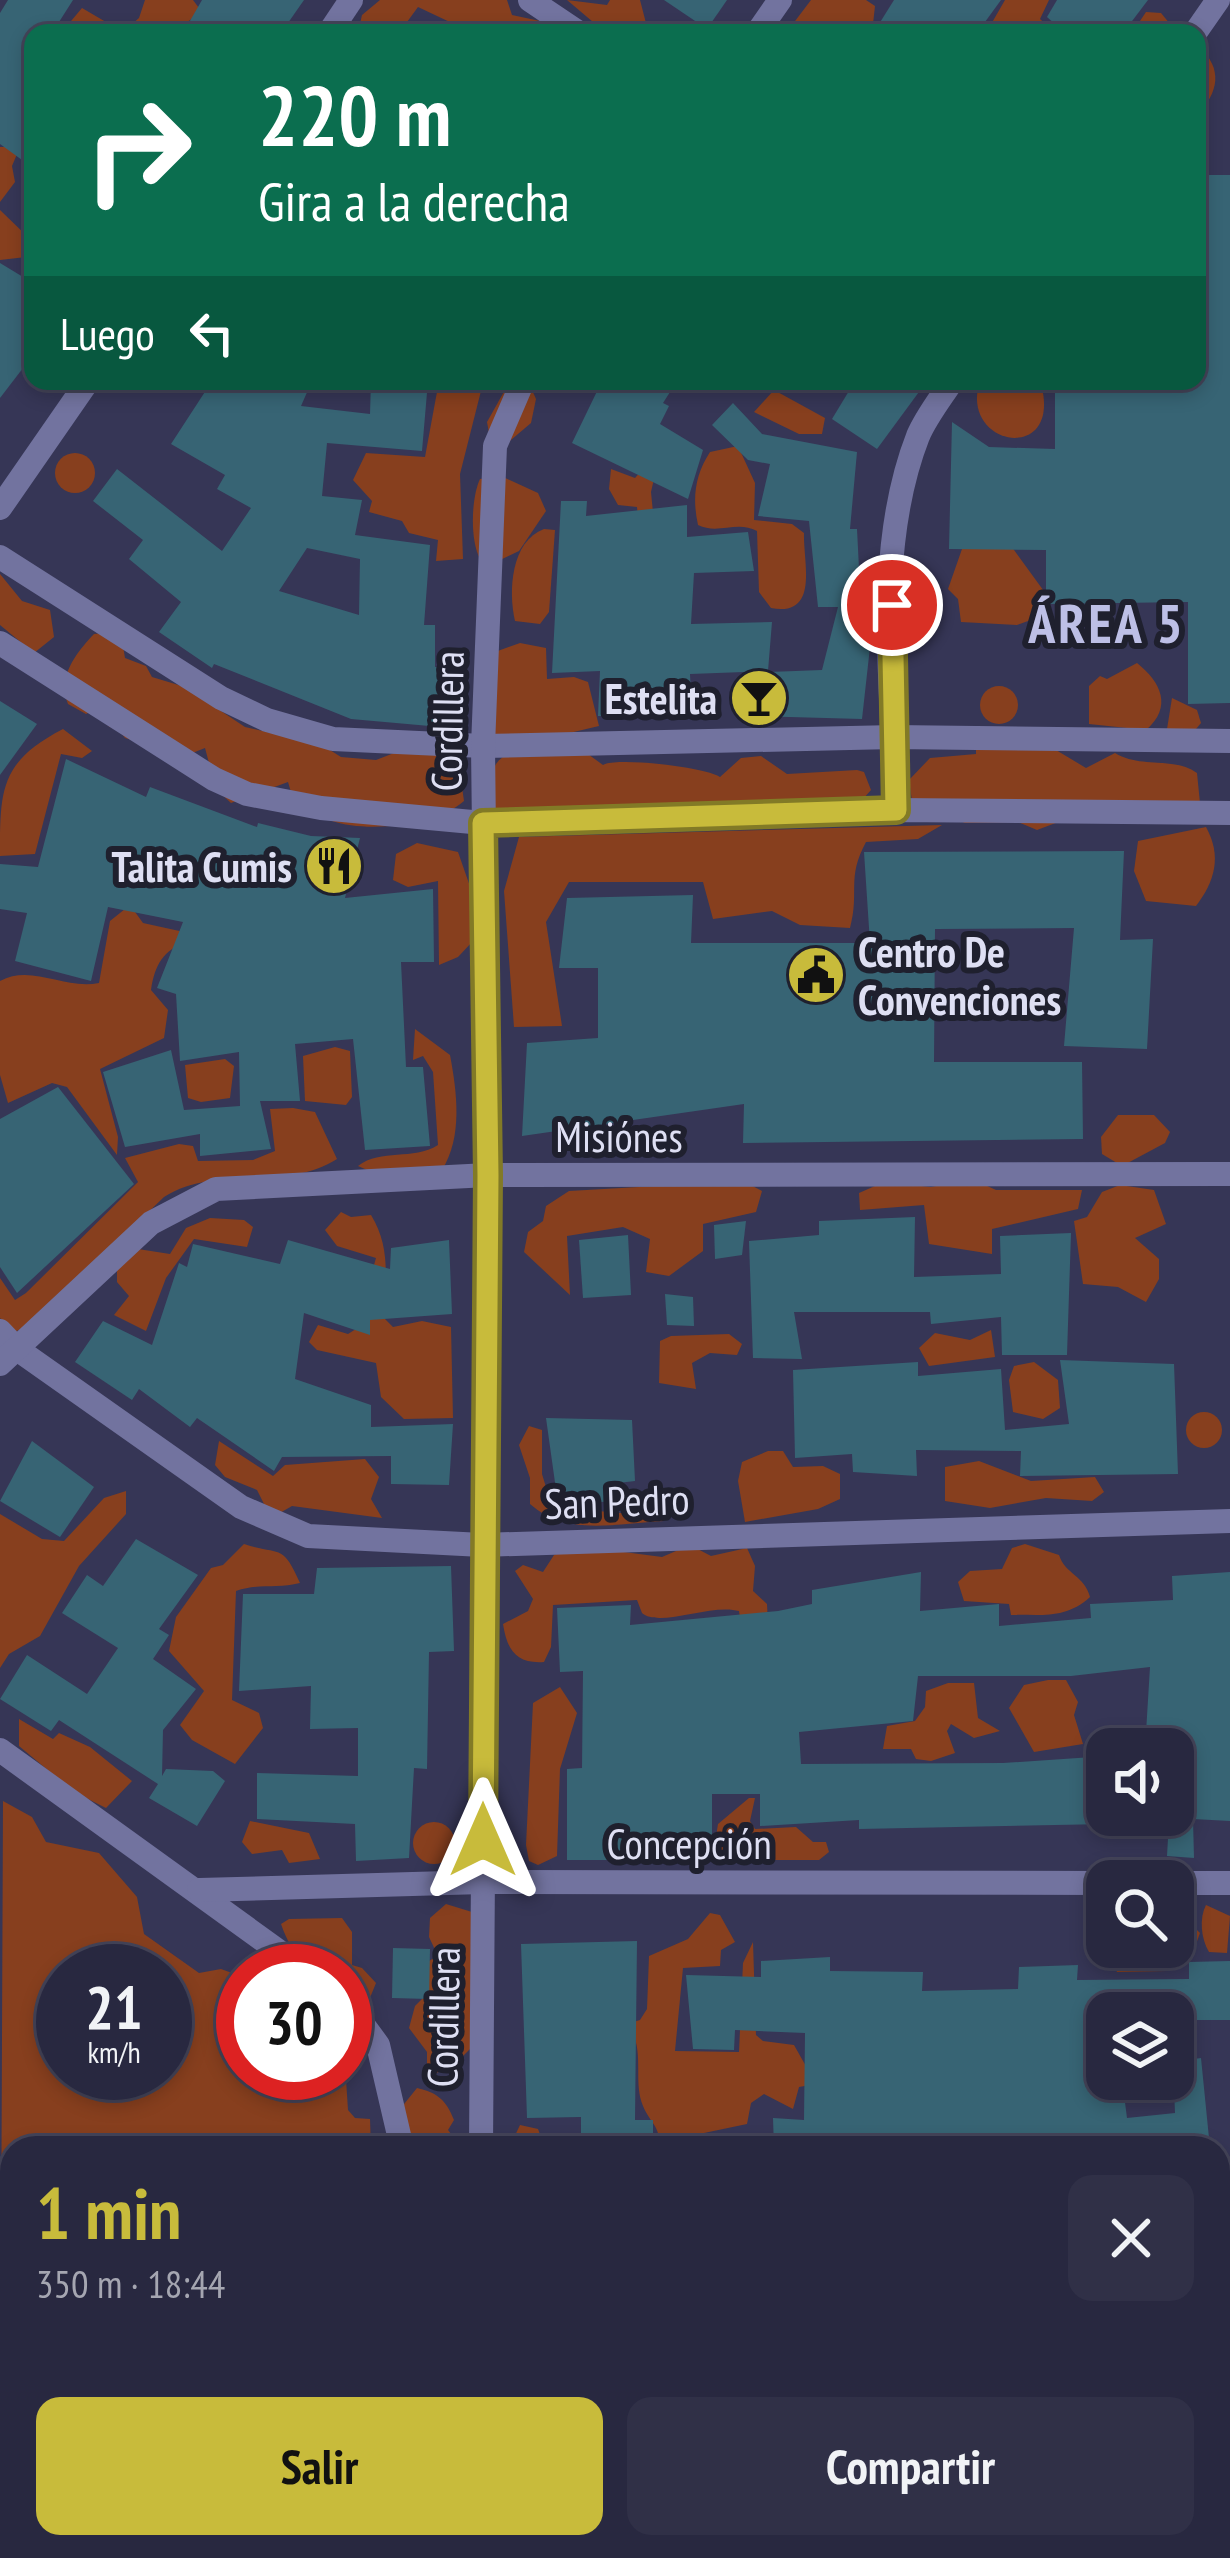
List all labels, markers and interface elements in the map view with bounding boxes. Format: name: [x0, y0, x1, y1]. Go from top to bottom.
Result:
text: 220 m: [258, 60, 451, 169]
icon: right: [60, 72, 216, 228]
text: Gira a la derecha: [258, 166, 570, 236]
icon: left: [179, 300, 245, 366]
text: Luego: [60, 304, 155, 362]
pin: [841, 554, 943, 656]
icon: arrive: [859, 572, 925, 638]
district label: ÁREA 5: [1027, 588, 1186, 658]
street label: Cordillera: [418, 650, 476, 792]
bar icon: Estelita: [728, 667, 790, 729]
place label: Estelita: [605, 671, 717, 726]
restaurant icon: Talita Cumis: [303, 835, 365, 897]
place label: Talita Cumis: [111, 839, 292, 894]
place label: Centro De Convenciones: [858, 924, 1061, 1027]
public building icon: Centro De Convenciones: [785, 944, 847, 1006]
street label: Misiónes: [555, 1109, 683, 1164]
street label: San Pedro: [544, 1471, 690, 1531]
map controls: [1086, 1728, 1194, 2100]
button: sound: [1086, 1728, 1194, 1836]
position arrow: [420, 1777, 546, 1903]
street label: Concepción: [606, 1816, 772, 1871]
button: search: [1086, 1860, 1194, 1968]
speed limit sign: 30: [216, 1944, 372, 2100]
street label: Cordillera: [414, 1946, 472, 2088]
text: 21: [85, 1968, 143, 2046]
button: layers: [1086, 1992, 1194, 2100]
text: km/h: [87, 2032, 141, 2071]
text: 1 min: [36, 2166, 181, 2259]
button: close: [1068, 2175, 1194, 2301]
text: 350 m · 18:44: [36, 2258, 225, 2309]
button: Salir: [36, 2397, 603, 2535]
button: Compartir: [627, 2397, 1194, 2535]

